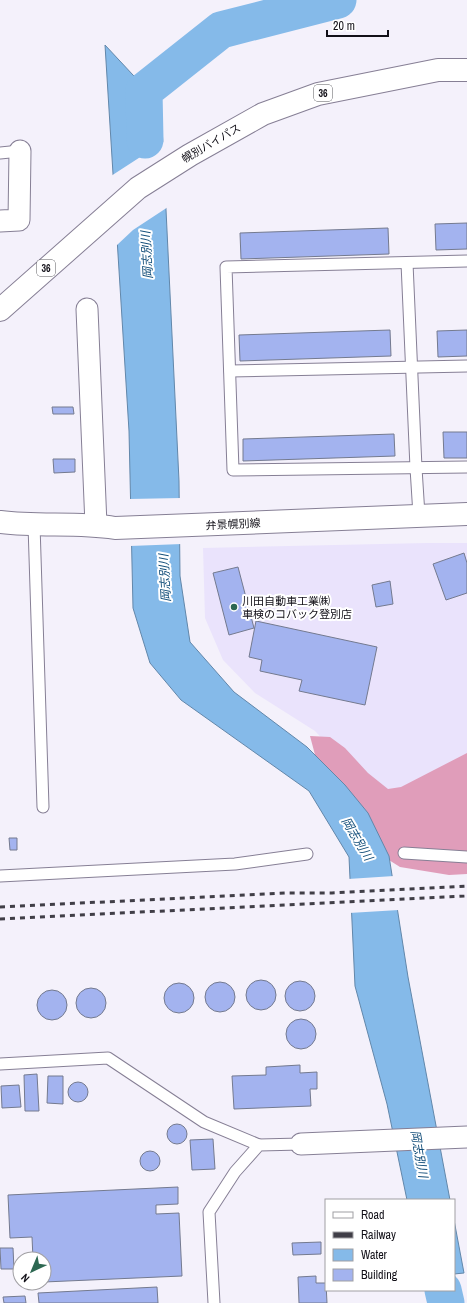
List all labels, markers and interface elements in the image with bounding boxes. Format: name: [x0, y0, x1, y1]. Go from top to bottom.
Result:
scale bar: [327, 12, 388, 38]
text: 20 m: [333, 18, 355, 34]
road number: 36: [314, 85, 332, 101]
street label: 幌別バイパス: [179, 120, 243, 166]
water label: 岡志別川: [138, 229, 156, 279]
road number: 36: [37, 260, 55, 276]
street label: 弁景幌別線: [205, 516, 261, 532]
water label: 岡志別川: [156, 552, 174, 602]
place label: 川田自動車工業㈱ 車検のコバック登別店: [242, 594, 352, 621]
marker: 川田自動車工業㈱ 車検のコバック登別店: [229, 602, 239, 612]
water label: 岡志別川: [338, 814, 377, 865]
water label: 岡志別川: [407, 1129, 431, 1181]
legend: [325, 1199, 455, 1291]
text: Road: [361, 1207, 385, 1223]
text: Railway: [361, 1227, 396, 1243]
text: Water: [361, 1247, 388, 1263]
north arrow: [12, 1251, 52, 1291]
text: Building: [361, 1267, 398, 1283]
text: N: [18, 1271, 32, 1285]

